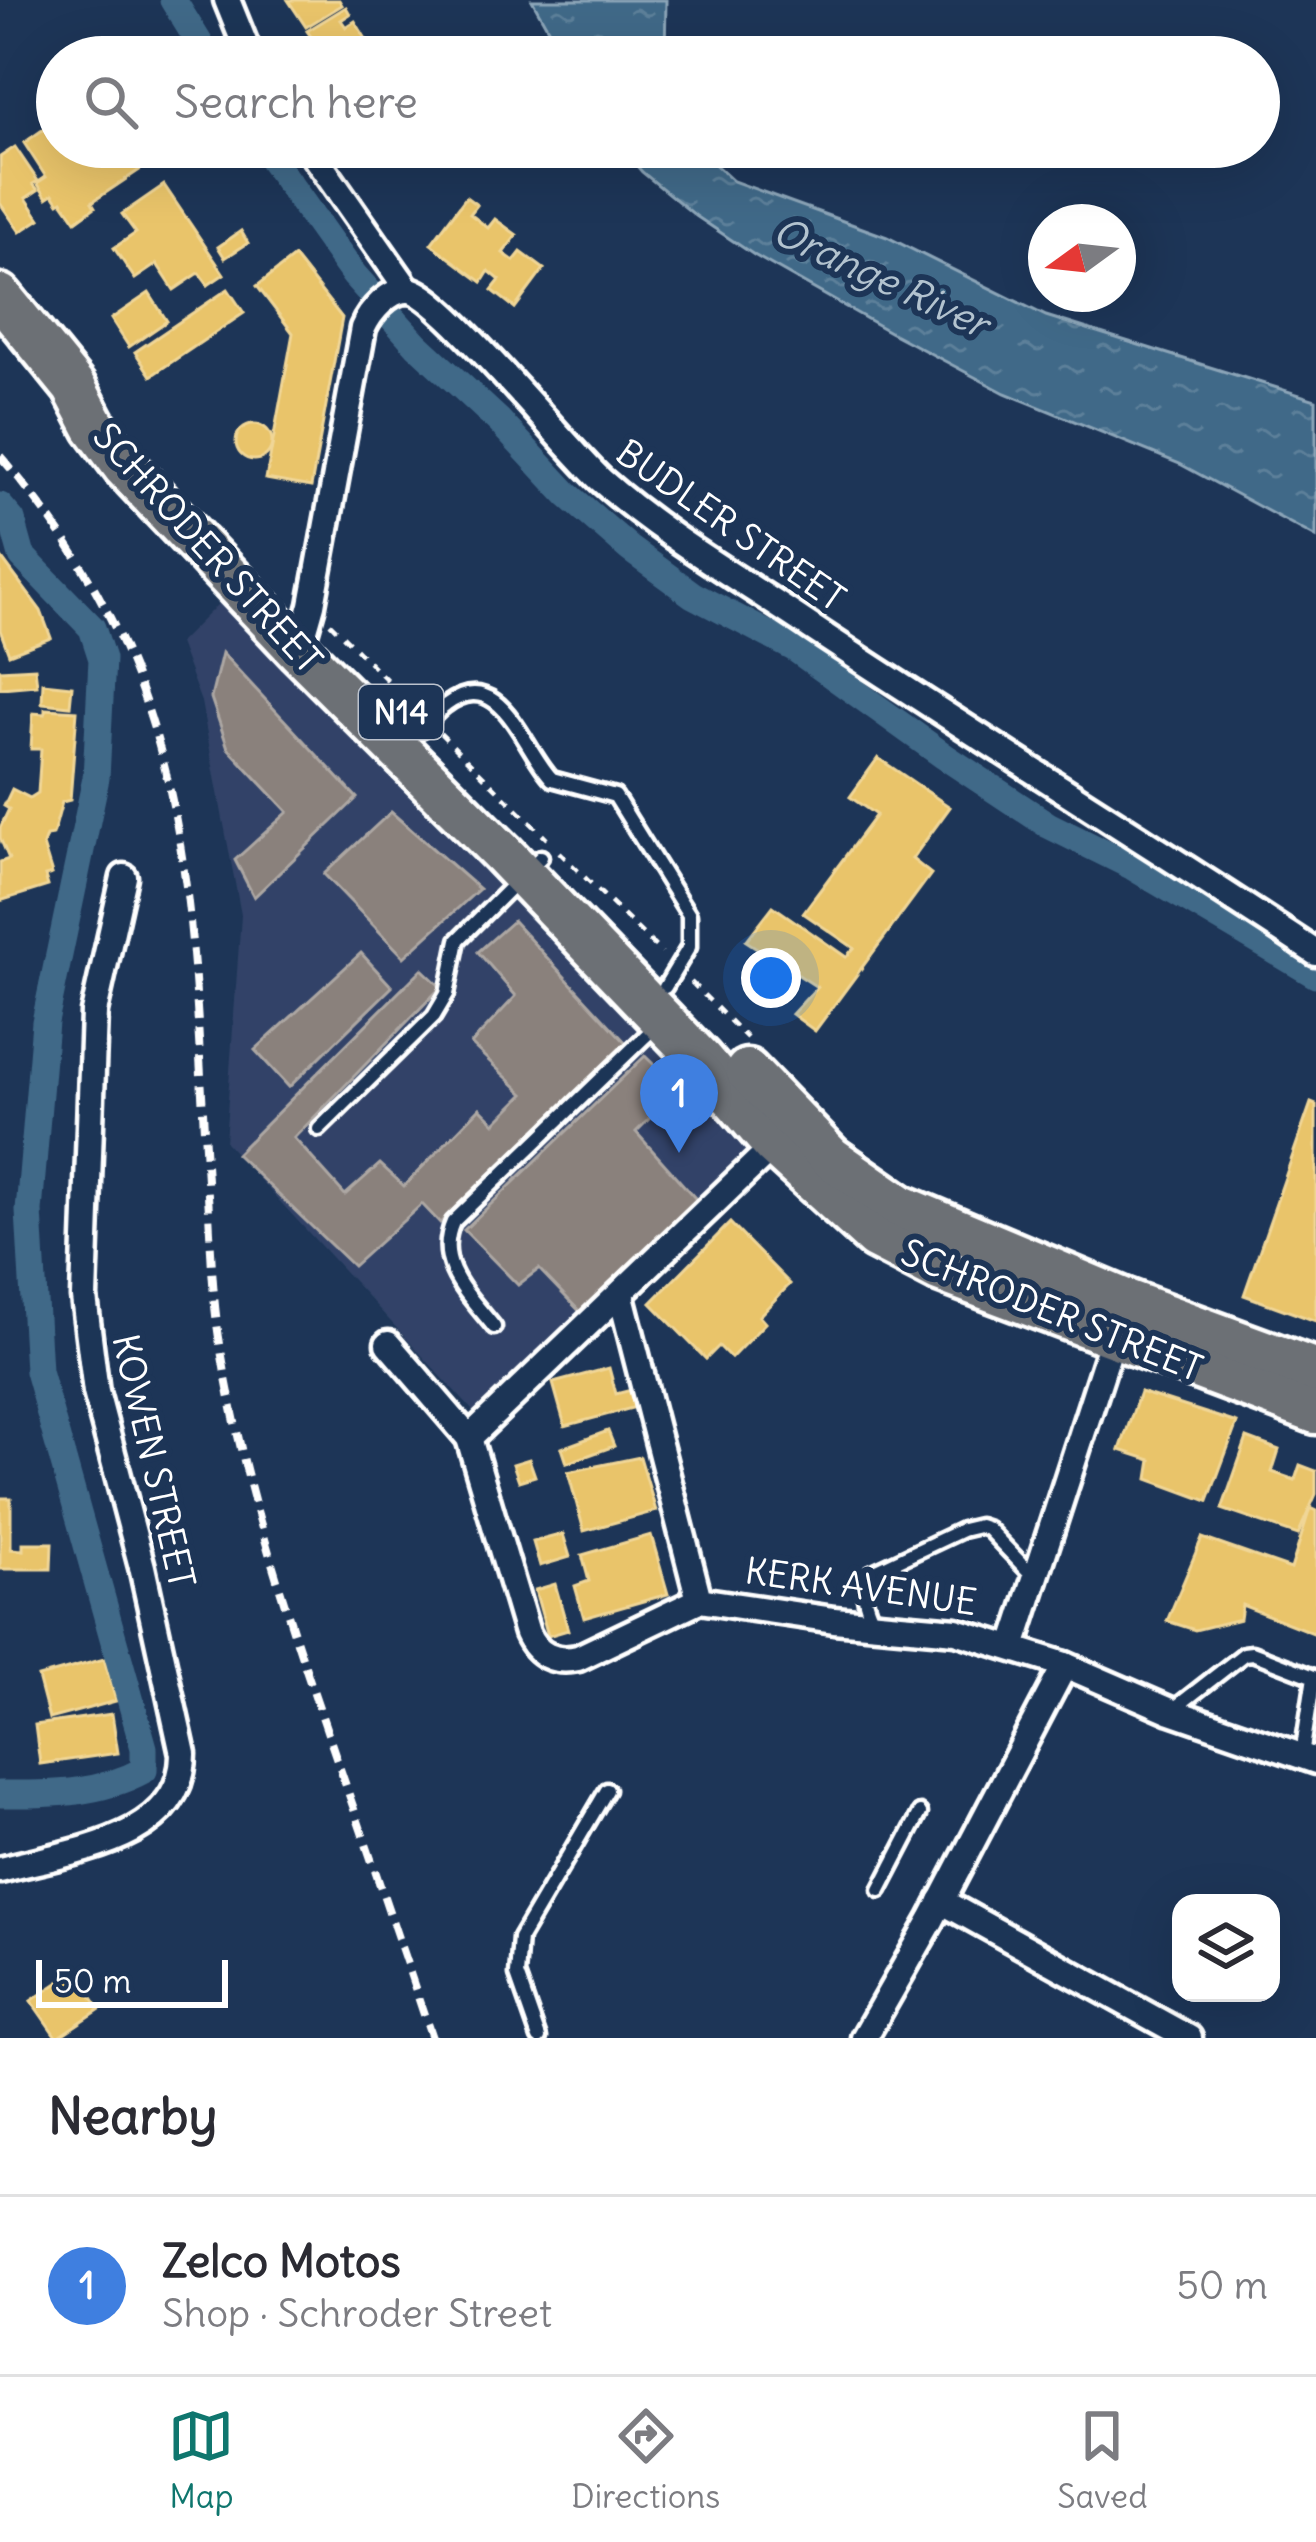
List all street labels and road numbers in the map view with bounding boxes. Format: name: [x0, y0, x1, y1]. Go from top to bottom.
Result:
street label: SCHRODER STREET: [84, 414, 332, 683]
street label: BUDLER STREET: [608, 430, 854, 621]
road number: N14: [359, 685, 443, 739]
street label: SCHRODER STREET: [895, 1230, 1209, 1391]
street label: KOWEN STREET: [102, 1330, 205, 1592]
street label: KERK AVENUE: [742, 1548, 980, 1625]

